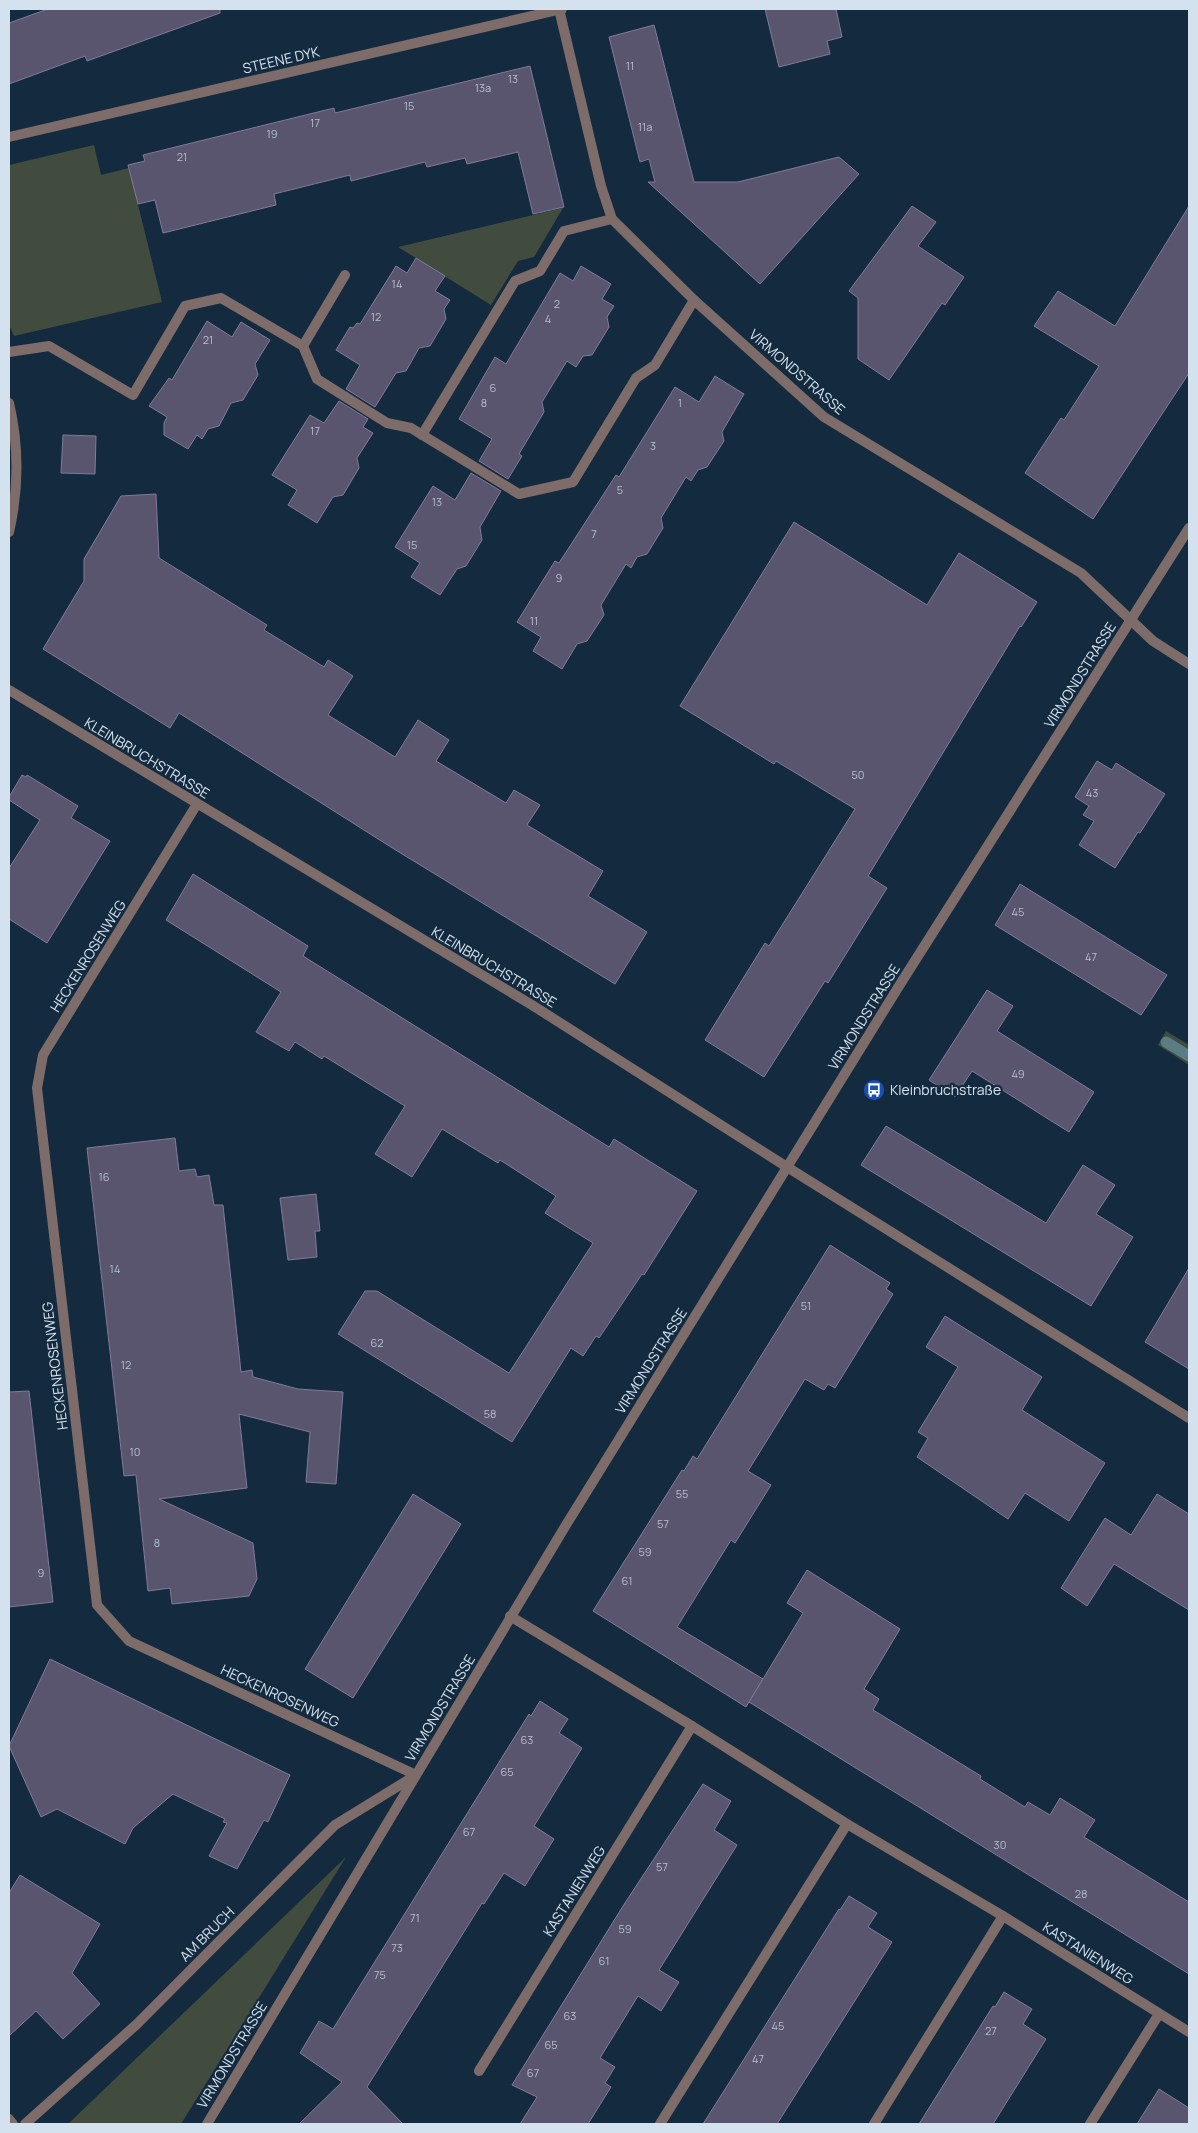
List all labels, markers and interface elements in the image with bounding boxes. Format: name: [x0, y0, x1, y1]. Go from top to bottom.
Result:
street label: STEENE DYK: [241, 41, 322, 78]
house number: 11: [626, 58, 634, 73]
house number: 13: [508, 71, 518, 86]
house number: 13a: [475, 80, 491, 95]
house number: 15: [404, 98, 414, 113]
house number: 17: [310, 115, 320, 130]
house number: 11a: [638, 119, 652, 134]
house number: 19: [266, 126, 278, 141]
house number: 21: [177, 149, 187, 164]
house number: 14: [392, 276, 402, 291]
house number: 2: [554, 296, 560, 311]
house number: 12: [371, 309, 381, 324]
house number: 4: [545, 311, 551, 326]
street label: VIRMONDSTRASSE: [745, 325, 849, 419]
house number: 21: [203, 332, 213, 347]
house number: 6: [490, 380, 497, 395]
house number: 8: [481, 395, 487, 410]
house number: 1: [678, 395, 682, 410]
house number: 17: [310, 423, 320, 438]
house number: 3: [650, 438, 656, 453]
house number: 5: [617, 482, 623, 497]
house number: 13: [432, 494, 442, 509]
house number: 7: [591, 526, 597, 541]
house number: 15: [407, 537, 417, 552]
house number: 9: [556, 570, 563, 585]
house number: 11: [530, 613, 538, 628]
street label: VIRMONDSTRASSE: [1039, 618, 1120, 731]
street label: KLEINBRUCHSTRASSE: [81, 713, 213, 803]
house number: 50: [851, 767, 865, 782]
house number: 43: [1086, 785, 1098, 800]
street label: HECKENROSENWEG: [45, 896, 130, 1015]
house number: 45: [1012, 904, 1024, 919]
street label: KLEINBRUCHSTRASSE: [428, 922, 560, 1012]
house number: 47: [1085, 949, 1097, 964]
street label: VIRMONDSTRASSE: [823, 960, 904, 1073]
house number: 49: [1011, 1066, 1025, 1081]
bus stop icon: Kleinbruchstraße: [862, 1078, 886, 1102]
place label: Kleinbruchstraße: [890, 1080, 1001, 1099]
house number: 16: [98, 1169, 110, 1184]
house number: 14: [110, 1261, 120, 1276]
house number: 51: [801, 1298, 811, 1313]
street label: HECKENROSENWEG: [37, 1301, 72, 1431]
street label: VIRMONDSTRASSE: [610, 1304, 691, 1417]
house number: 62: [370, 1335, 384, 1350]
house number: 12: [121, 1357, 131, 1372]
house number: 58: [484, 1406, 496, 1421]
house number: 10: [129, 1444, 141, 1459]
house number: 55: [676, 1486, 688, 1501]
house number: 57: [657, 1516, 669, 1531]
house number: 8: [154, 1535, 160, 1550]
house number: 59: [638, 1544, 652, 1559]
house number: 9: [38, 1565, 45, 1580]
house number: 61: [622, 1573, 632, 1588]
street label: VIRMONDSTRASSE: [400, 1651, 479, 1765]
street label: HECKENROSENWEG: [218, 1660, 343, 1731]
house number: 63: [521, 1732, 533, 1747]
house number: 65: [500, 1764, 514, 1779]
house number: 67: [463, 1824, 475, 1839]
house number: 30: [994, 1837, 1006, 1852]
street label: KASTANIENWEG: [538, 1842, 609, 1940]
house number: 57: [656, 1859, 668, 1874]
house number: 28: [1075, 1886, 1087, 1901]
street label: AM BRUCH: [175, 1902, 238, 1965]
house number: 71: [410, 1910, 420, 1925]
street label: KASTANIENWEG: [1039, 1917, 1137, 1988]
house number: 59: [618, 1921, 632, 1936]
house number: 73: [391, 1940, 403, 1955]
house number: 61: [599, 1953, 609, 1968]
house number: 75: [374, 1967, 386, 1982]
street label: VIRMONDSTRASSE: [192, 1998, 271, 2112]
house number: 63: [564, 2008, 576, 2023]
house number: 45: [772, 2018, 784, 2033]
house number: 27: [985, 2023, 997, 2038]
house number: 65: [544, 2037, 558, 2052]
house number: 47: [752, 2051, 764, 2066]
house number: 67: [527, 2065, 539, 2080]

